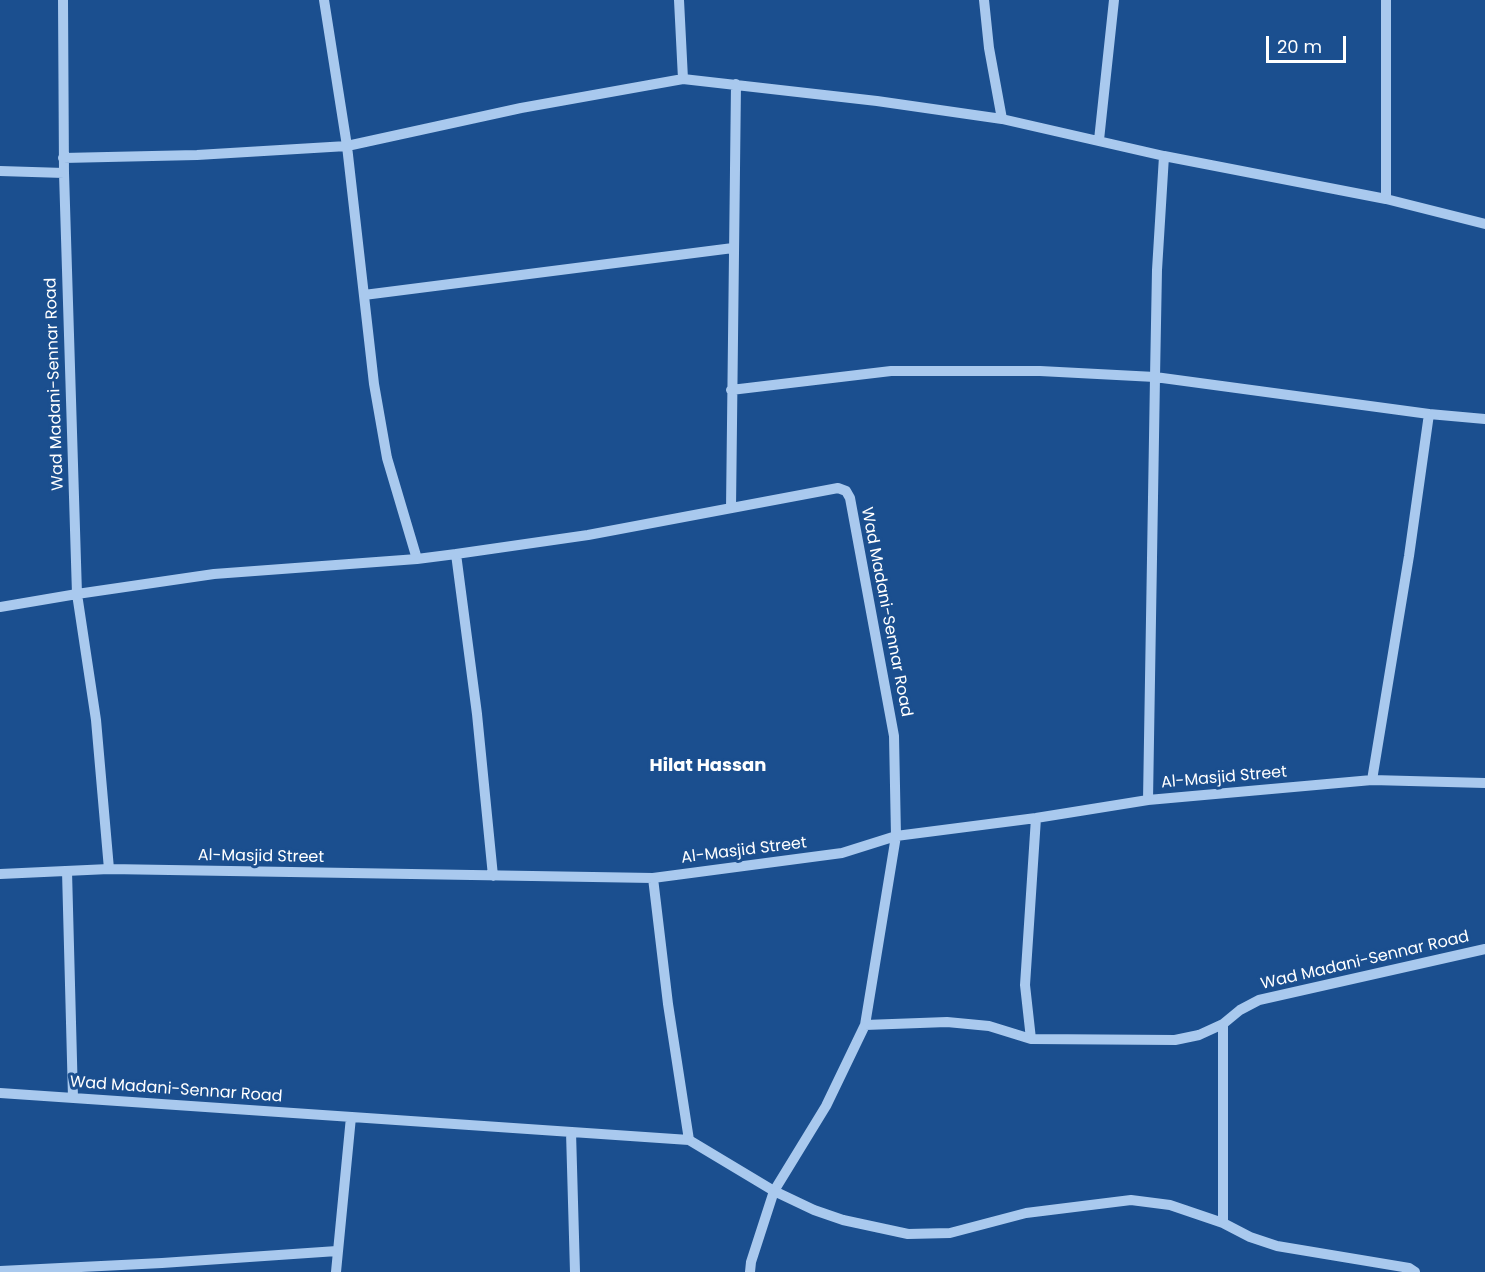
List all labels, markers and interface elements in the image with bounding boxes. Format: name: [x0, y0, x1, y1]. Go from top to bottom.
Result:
scale bar: [1269, 24, 1348, 62]
text: 20 m: [1277, 34, 1322, 59]
street label: Wad Madani-Sennar Road: [42, 277, 68, 491]
street label: Wad Madani-Sennar Road: [856, 506, 916, 718]
district label: Hilat Hassan: [650, 755, 766, 777]
street label: Al-Masjid Street: [1160, 763, 1288, 793]
street label: Al-Masjid Street: [680, 834, 808, 868]
street label: Al-Masjid Street: [198, 846, 324, 868]
street label: Wad Madani-Sennar Road: [1259, 928, 1471, 994]
street label: Wad Madani-Sennar Road: [69, 1073, 283, 1107]

